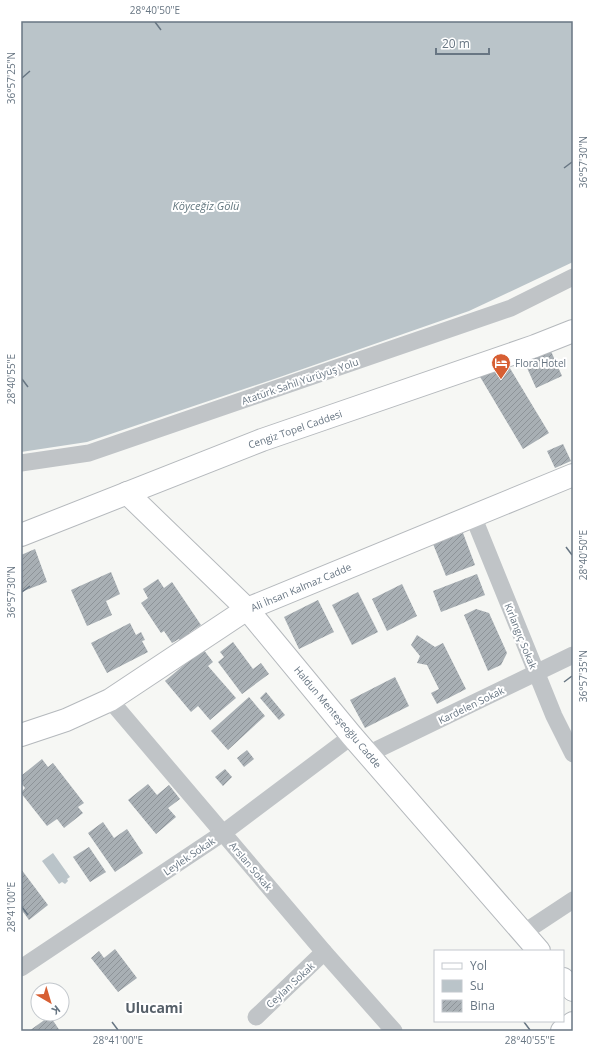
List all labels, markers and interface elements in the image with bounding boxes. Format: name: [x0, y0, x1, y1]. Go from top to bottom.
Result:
text: 28°40'50"E: [130, 3, 180, 17]
scale bar: [436, 30, 489, 56]
text: 20 m: [442, 35, 470, 52]
text: 36°57'25"N: [4, 52, 18, 104]
text: 36°57'30"N: [576, 136, 590, 188]
water label: Köyceğiz Gölü: [173, 198, 239, 213]
hotel icon: Flora Hotel: [490, 352, 512, 380]
text: 28°40'55"E: [4, 354, 18, 404]
street label: Atatürk Sahil Yürüyüş Yolu: [240, 354, 360, 408]
place label: Flora Hotel: [515, 356, 566, 370]
street label: Cengiz Topel Caddesi: [246, 406, 344, 452]
text: 28°40'50"E: [576, 530, 590, 580]
street label: Ali İhsan Kalmaz Cadde: [249, 559, 354, 615]
text: 36°57'30"N: [4, 566, 18, 618]
street label: Kırlangıç Sokak: [501, 601, 541, 672]
text: 36°57'35"N: [576, 650, 590, 702]
street label: Haldun Menteşeoğlu Cadde: [291, 663, 385, 771]
street label: Kardelen Sokak: [436, 683, 507, 727]
street label: Leylek Sokak: [160, 833, 218, 878]
street label: Arslan Sokak: [226, 839, 276, 894]
text: 28°41'00"E: [4, 882, 18, 932]
legend: [434, 950, 564, 1022]
text: Yol: [470, 957, 487, 974]
street label: Ceylan Sokak: [263, 958, 318, 1011]
text: Su: [470, 977, 484, 994]
north arrow: [30, 982, 70, 1022]
text: Bina: [470, 997, 495, 1014]
district label: Ulucami: [125, 998, 183, 1017]
text: K: [48, 1002, 64, 1019]
text: 28°41'00"E: [93, 1033, 143, 1047]
text: 28°40'55"E: [505, 1033, 555, 1047]

